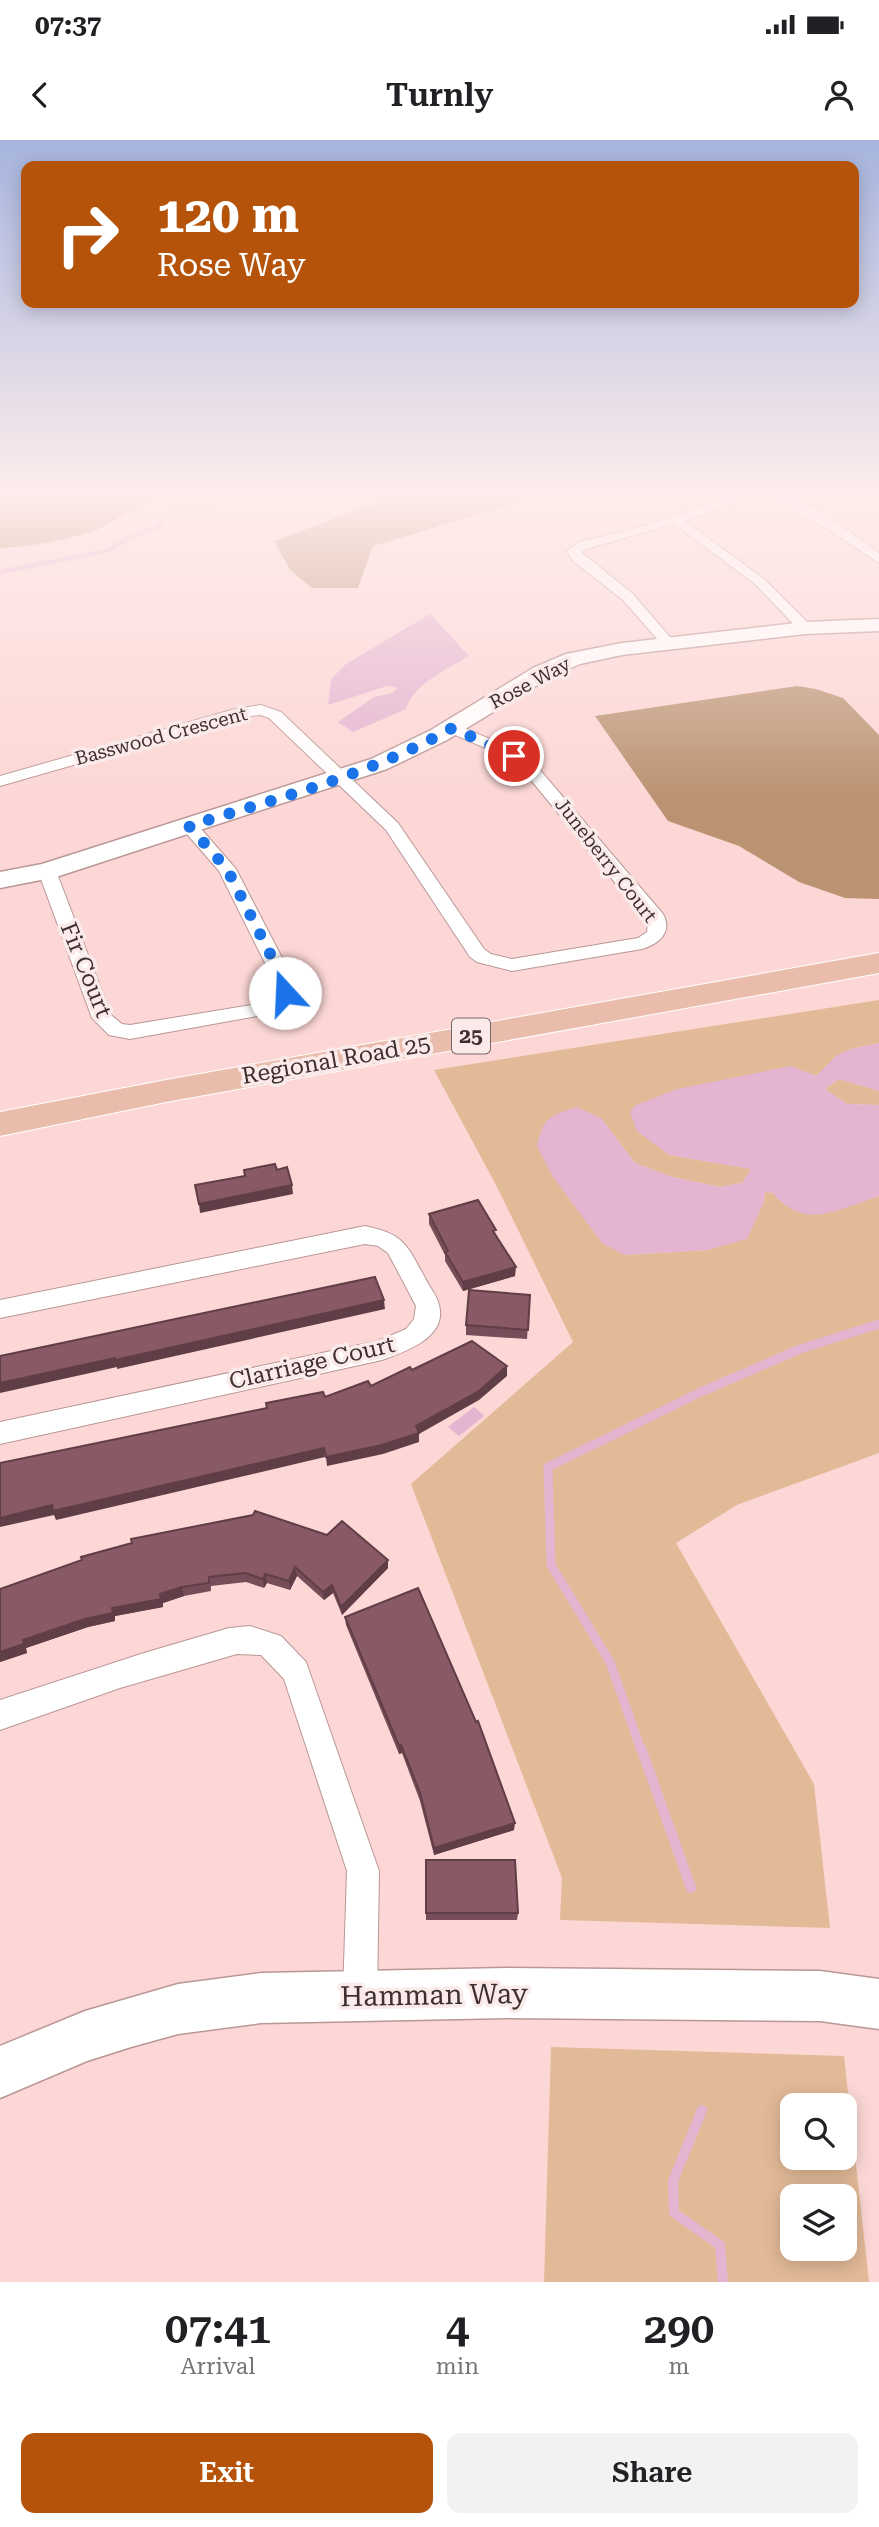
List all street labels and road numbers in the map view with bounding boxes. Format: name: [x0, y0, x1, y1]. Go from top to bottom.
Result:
street label: Rose Way: [486, 652, 575, 714]
street label: Basswood Crescent: [72, 702, 250, 770]
street label: Juneberry Court: [550, 793, 662, 927]
street label: Fir Court: [55, 919, 117, 1022]
road number: 25: [452, 1018, 490, 1054]
street label: Regional Road 25: [240, 1030, 432, 1090]
street label: Clarriage Court: [227, 1331, 398, 1395]
street label: Hamman Way: [340, 1977, 529, 2013]

